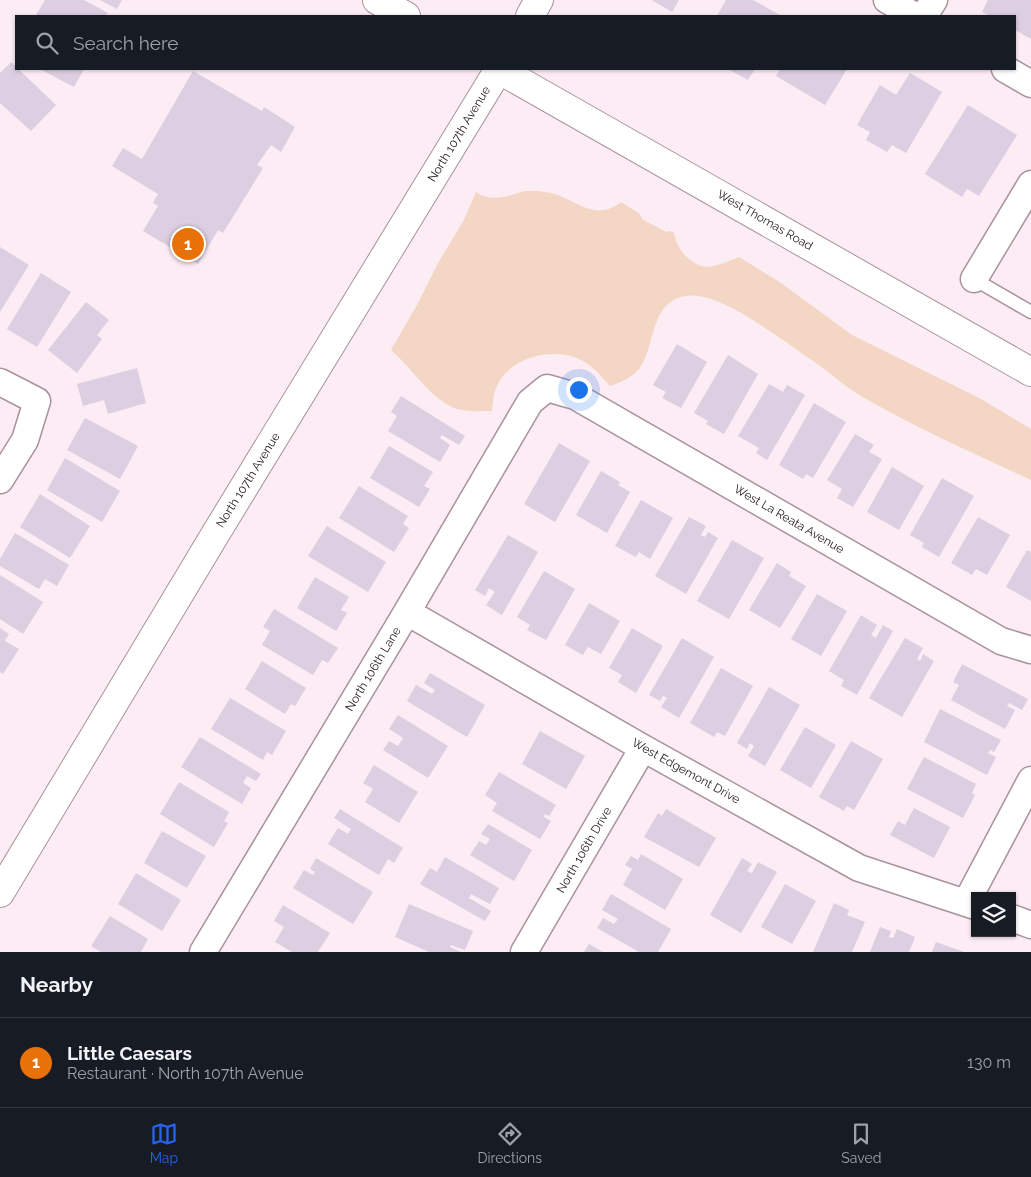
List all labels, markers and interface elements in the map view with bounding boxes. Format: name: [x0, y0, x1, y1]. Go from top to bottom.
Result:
search box: [15, 15, 1016, 70]
icon: search: [33, 29, 61, 57]
text: Search here: [73, 32, 179, 54]
street label: North 107th Avenue: [425, 84, 493, 184]
street label: West Thomas Road: [715, 187, 815, 253]
pin: 1: [172, 225, 204, 263]
your location: [566, 377, 592, 403]
street label: North 107th Avenue: [213, 430, 283, 530]
street label: West La Reata Avenue: [731, 482, 847, 556]
street label: North 106th Lane: [342, 624, 404, 714]
street label: West Edgemont Drive: [629, 735, 743, 807]
street label: North 106th Drive: [554, 804, 614, 896]
map controls: [971, 892, 1016, 937]
button: layers: [971, 892, 1016, 937]
text: Nearby: [20, 972, 93, 997]
text: Little Caesars: [67, 1042, 192, 1064]
text: 1: [32, 1053, 40, 1072]
text: 130 m: [967, 1053, 1011, 1072]
text: Restaurant · North 107th Avenue: [67, 1064, 304, 1083]
tab: Map: [150, 1120, 178, 1166]
tab: Directions: [477, 1120, 542, 1166]
tab: Saved: [841, 1120, 881, 1166]

